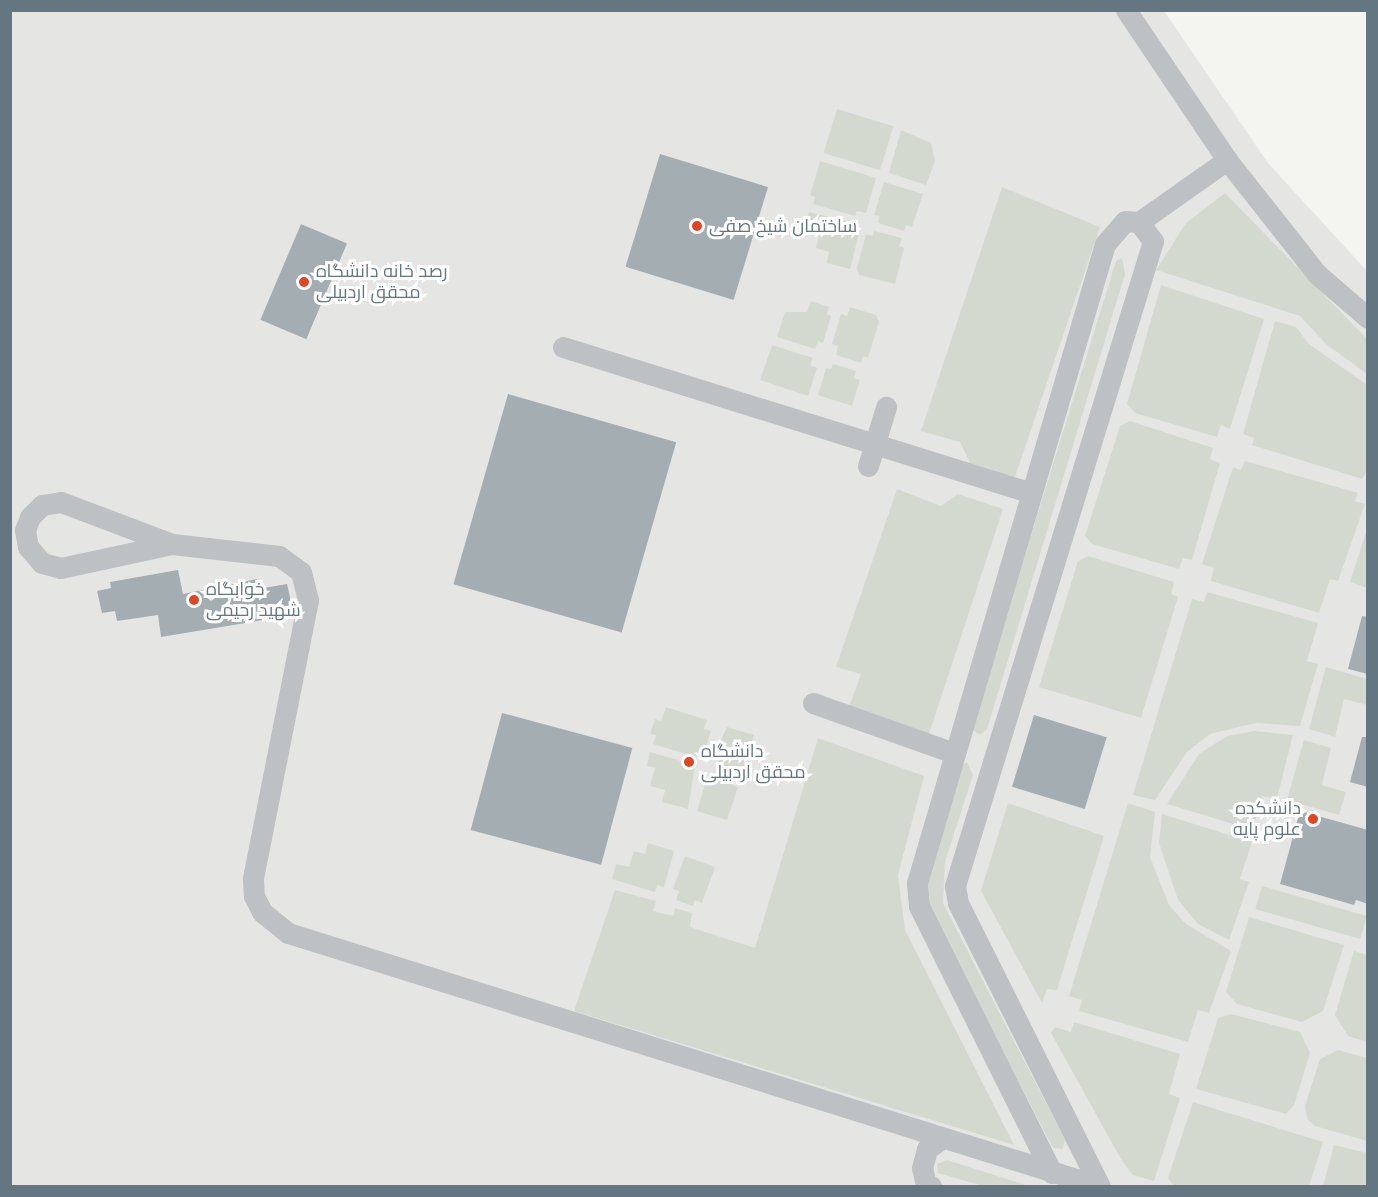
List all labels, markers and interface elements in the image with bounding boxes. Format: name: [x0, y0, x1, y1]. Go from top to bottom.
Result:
place label: ساختمان شیخ صفی: [709, 215, 857, 237]
marker: ساختمان شیخ صفی: [690, 219, 704, 233]
place label: رصد خانه دانشگاه محقق اردبیلی: [316, 261, 448, 304]
marker: رصد خانه دانشگاه محقق اردبیلی: [297, 275, 311, 289]
place label: خوابگاه شهید رحیمی: [206, 579, 301, 622]
marker: خوابگاه شهید رحیمی: [187, 593, 201, 607]
place label: دانشگاه محقق اردبیلی: [701, 741, 806, 783]
marker: دانشگاه محقق اردبیلی: [682, 755, 696, 769]
place label: دانشکده علوم پایه: [1233, 798, 1301, 840]
marker: دانشکده علوم پایه: [1306, 812, 1320, 826]

